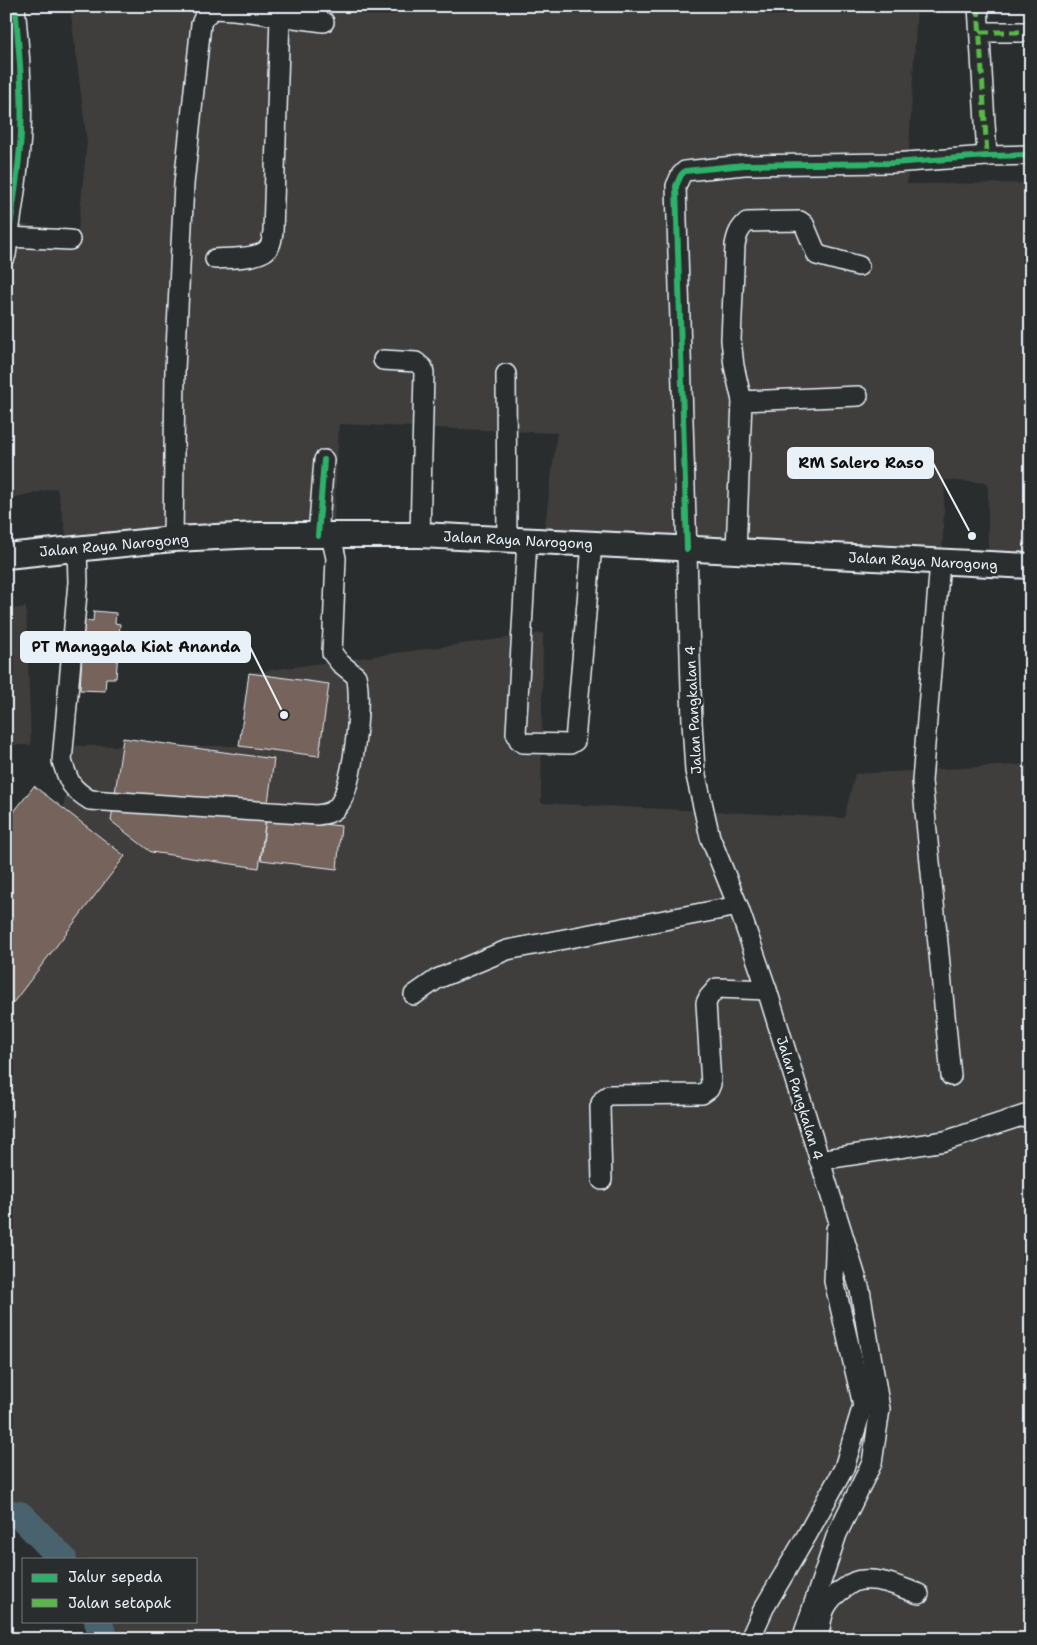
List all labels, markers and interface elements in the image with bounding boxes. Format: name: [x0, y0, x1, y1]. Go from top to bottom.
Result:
callout: RM Salero Raso: [788, 448, 933, 478]
text: RM Salero Raso: [798, 453, 924, 473]
street label: Jalan Raya Narogong: [443, 527, 593, 553]
street label: Jalan Raya Narogong: [39, 530, 189, 560]
street label: Jalan Raya Narogong: [848, 548, 998, 574]
callout: PT Manggala Kiat Ananda: [21, 632, 250, 662]
text: PT Manggala Kiat Ananda: [31, 637, 241, 657]
street label: Jalan Pangkalan 4: [681, 645, 705, 775]
street label: Jalan Pangkalan 4: [773, 1034, 827, 1162]
legend: [22, 1558, 198, 1622]
text: Jalur sepeda: [68, 1567, 163, 1587]
text: Jalan setapak: [68, 1593, 172, 1613]

